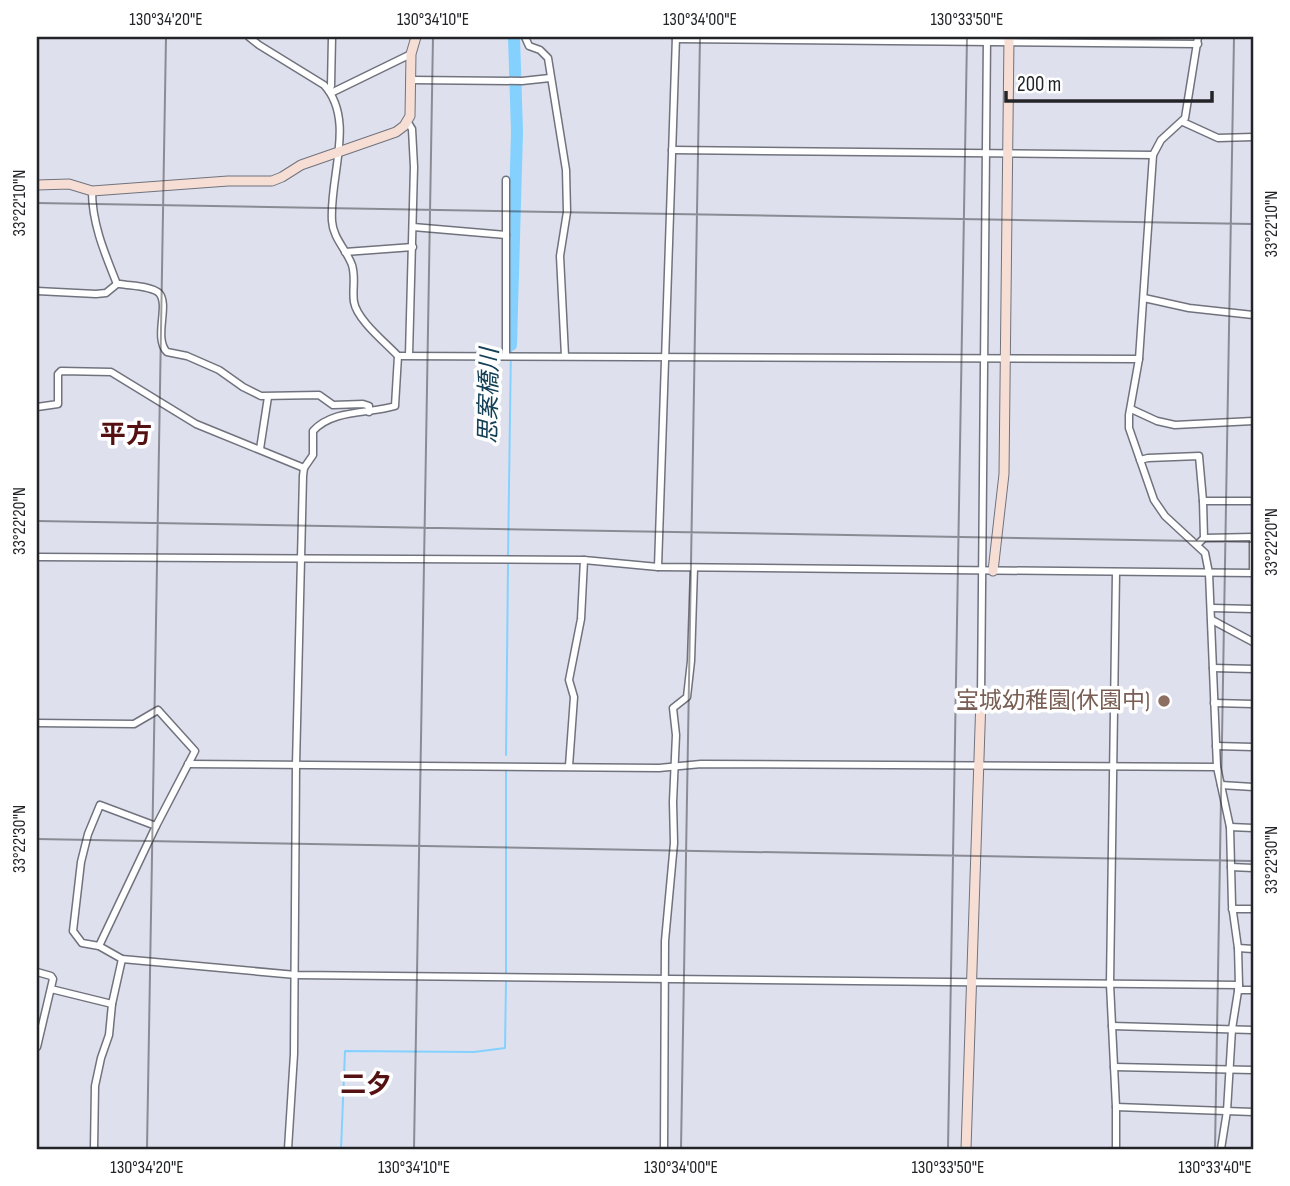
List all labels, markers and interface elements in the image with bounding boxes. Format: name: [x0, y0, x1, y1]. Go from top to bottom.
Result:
text: 130°34'20"E: [129, 9, 203, 30]
text: 130°34'10"E: [397, 9, 469, 30]
text: 130°34'00"E: [663, 9, 737, 30]
text: 130°33'50"E: [931, 9, 1003, 30]
scale bar: [1006, 60, 1213, 104]
text: 200 m: [1017, 72, 1061, 97]
text: 33°22'10"N: [9, 170, 30, 236]
text: 33°22'10"N: [1261, 191, 1282, 257]
water label: 思案橋川: [474, 345, 504, 444]
district label: 平方: [100, 420, 152, 451]
text: 33°22'20"N: [9, 487, 30, 555]
text: 33°22'20"N: [1261, 508, 1282, 576]
place label: 宝城幼稚園(休園中): [956, 687, 1150, 715]
marker: 宝城幼稚園(休園中): [1156, 693, 1172, 709]
text: 33°22'30"N: [9, 805, 30, 873]
text: 33°22'30"N: [1261, 826, 1282, 894]
district label: 二夕: [340, 1070, 392, 1101]
text: 130°34'20"E: [110, 1157, 184, 1178]
text: 130°34'10"E: [378, 1157, 450, 1178]
text: 130°34'00"E: [644, 1157, 718, 1178]
text: 130°33'50"E: [912, 1157, 984, 1178]
text: 130°33'40"E: [1178, 1157, 1252, 1178]

